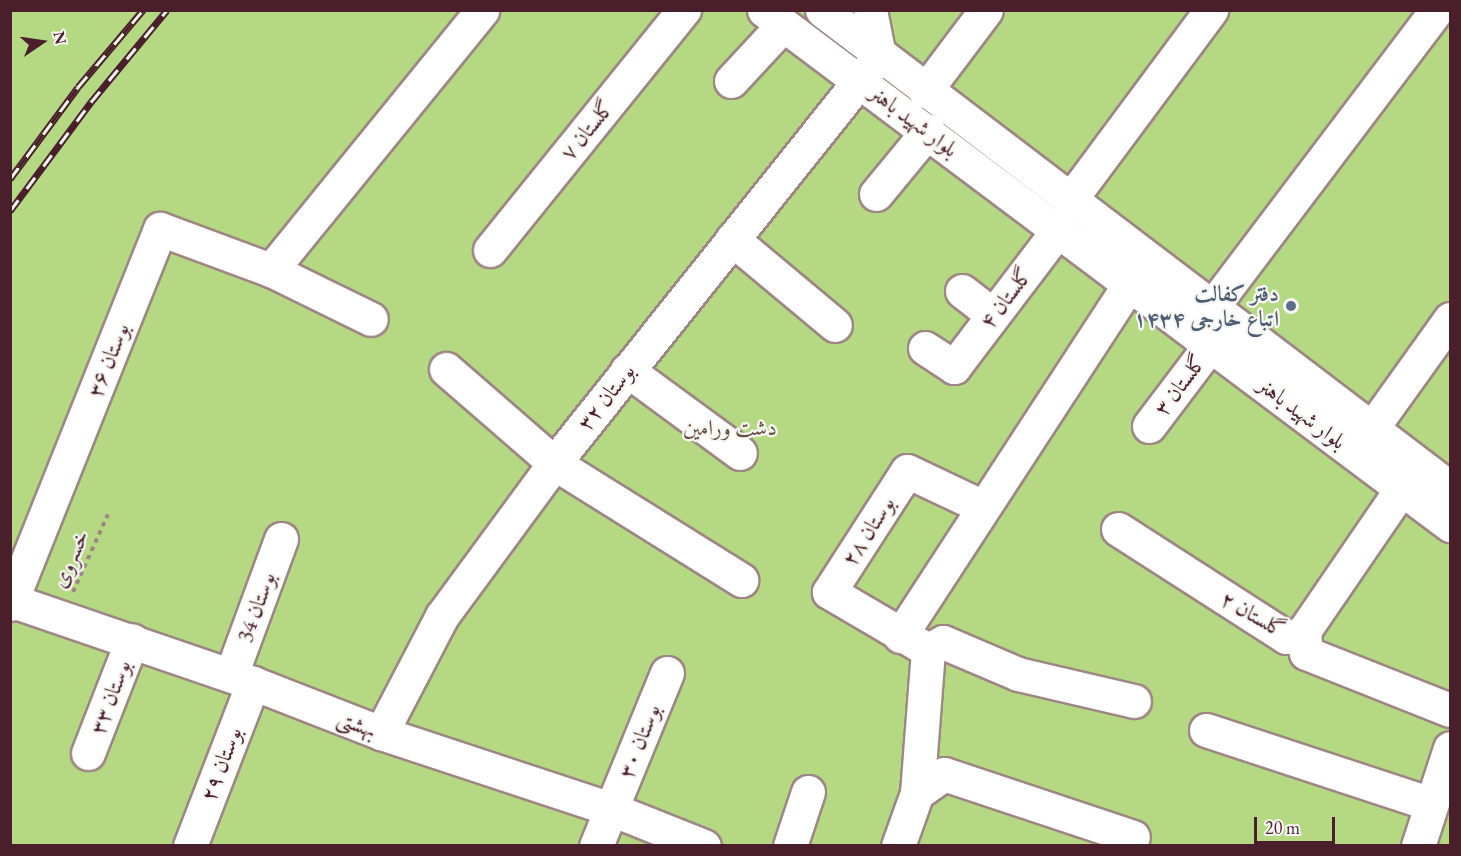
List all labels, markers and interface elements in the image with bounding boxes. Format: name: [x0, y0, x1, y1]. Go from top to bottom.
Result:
north arrow: [12, 12, 72, 72]
text: N: [48, 29, 72, 47]
street label: بلوار شهید باهنر: [865, 79, 963, 163]
street label: گلستان ۷: [555, 95, 619, 165]
street label: گلستان ۴: [974, 262, 1038, 334]
place label: دفتر کفالت اتباع خارجی ۱۴۳۴: [1134, 280, 1279, 332]
marker: دفتر کفالت اتباع خارجی ۱۴۳۴: [1284, 299, 1298, 313]
street label: بوستان ۳۶: [81, 319, 135, 401]
street label: گلستان ۳: [1148, 349, 1212, 421]
street label: بوستان ۳۲: [572, 358, 640, 436]
street label: بلوار شهید باهنر: [1253, 371, 1351, 455]
park label: دشت ورامین: [683, 415, 777, 441]
street label: بوستان ۲۸: [836, 491, 900, 571]
street label: خسروی: [46, 526, 94, 592]
street label: بوستان 34: [231, 568, 281, 646]
street label: گلستان ۲: [1216, 585, 1290, 643]
street label: بوستان ۳۳: [84, 656, 136, 738]
street label: بوستان ۳۰: [612, 700, 666, 782]
street label: بهشتی: [334, 704, 380, 744]
street label: بوستان ۲۹: [195, 723, 247, 805]
scale bar: [1257, 805, 1338, 843]
text: 20 m: [1265, 816, 1300, 839]

